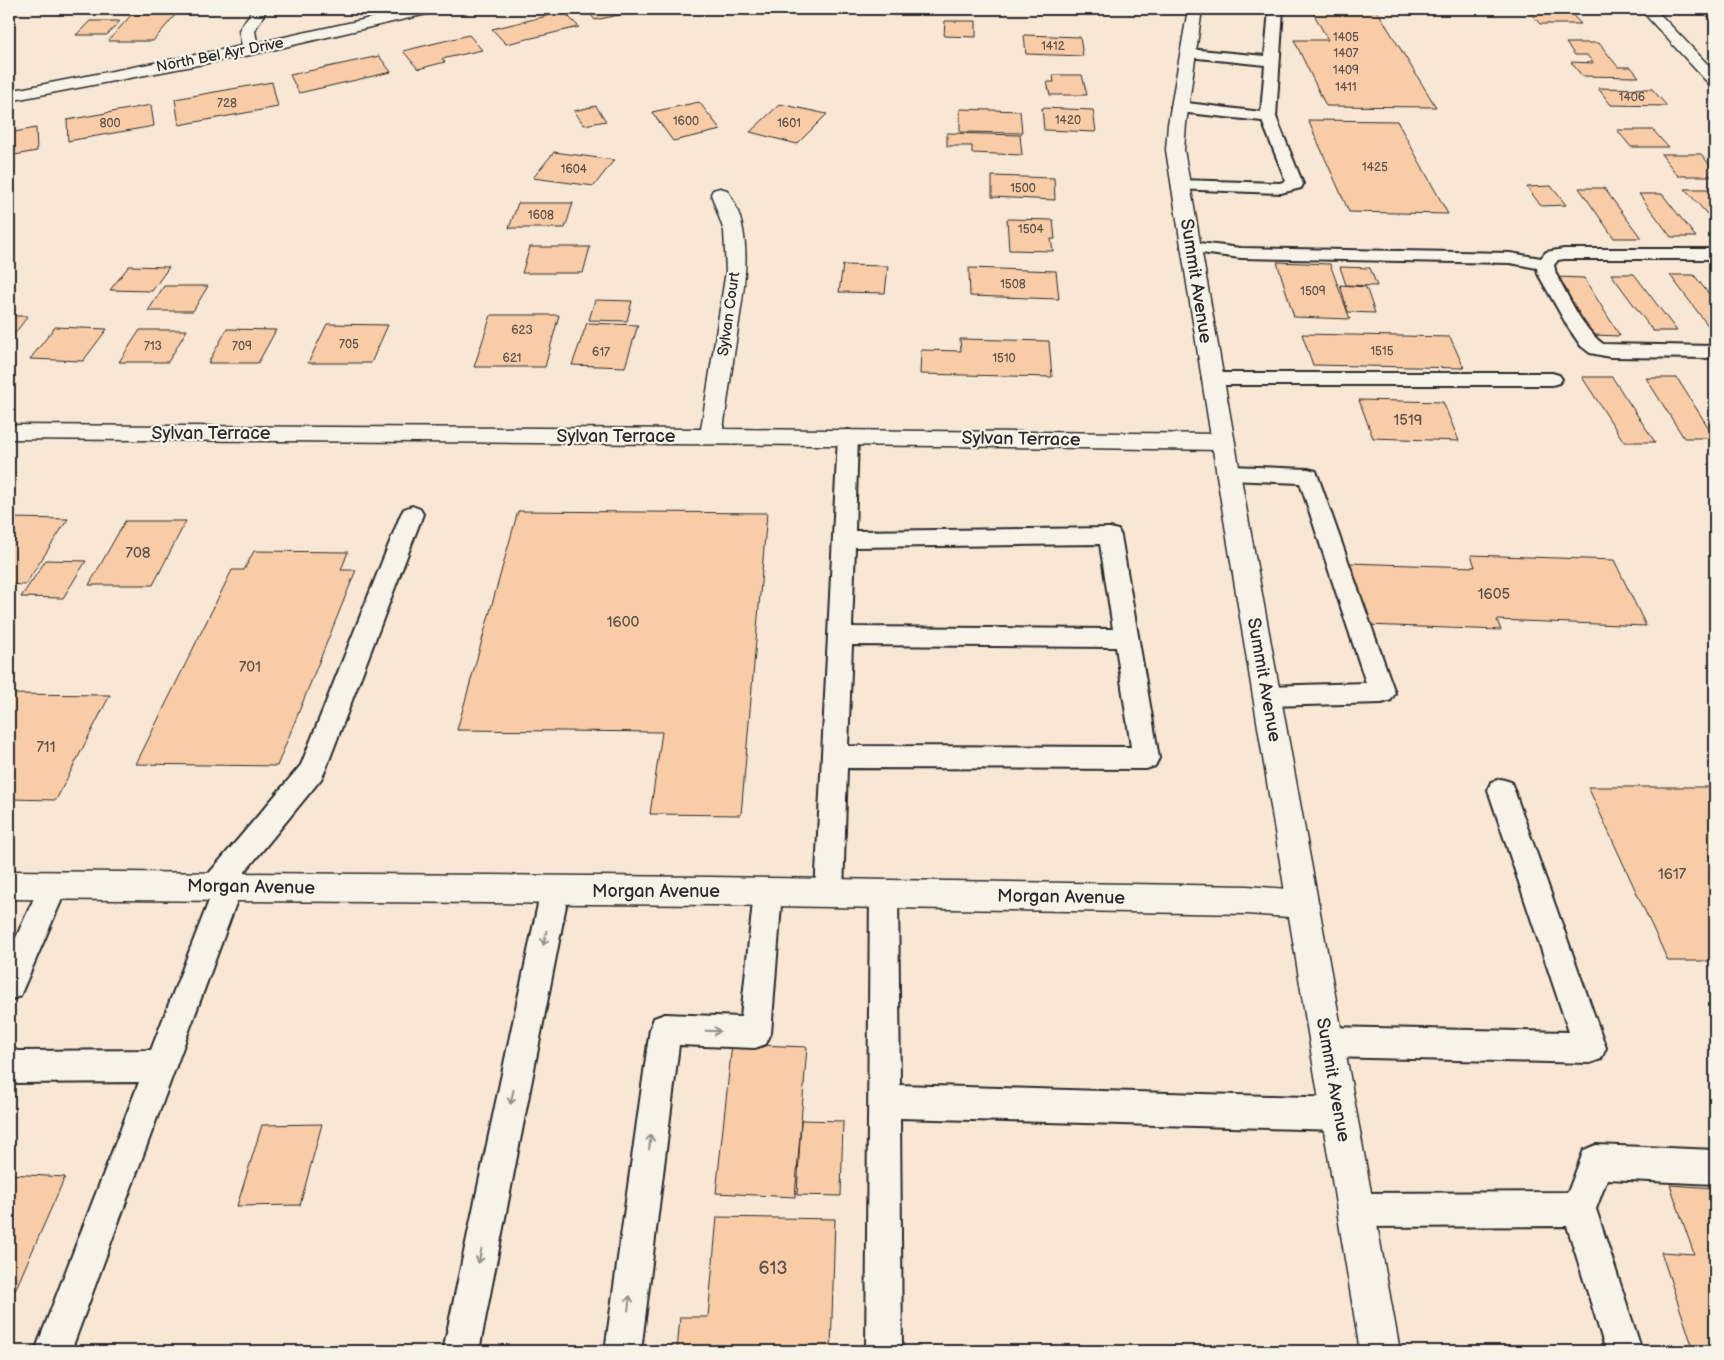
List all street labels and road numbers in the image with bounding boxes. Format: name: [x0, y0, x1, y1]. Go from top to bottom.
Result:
street label: North Bel Ayr Drive: [155, 33, 285, 77]
street label: Summit Avenue: [1176, 217, 1216, 345]
street label: Sylvan Court: [714, 270, 744, 357]
street label: Sylvan Terrace: [152, 423, 271, 444]
street label: Sylvan Terrace: [557, 426, 676, 447]
street label: Sylvan Terrace: [961, 427, 1081, 451]
street label: Summit Avenue: [1243, 616, 1285, 744]
street label: Morgan Avenue: [187, 875, 315, 899]
street label: Morgan Avenue: [592, 881, 720, 902]
street label: Morgan Avenue: [997, 885, 1125, 909]
street label: Summit Avenue: [1312, 1016, 1354, 1144]

